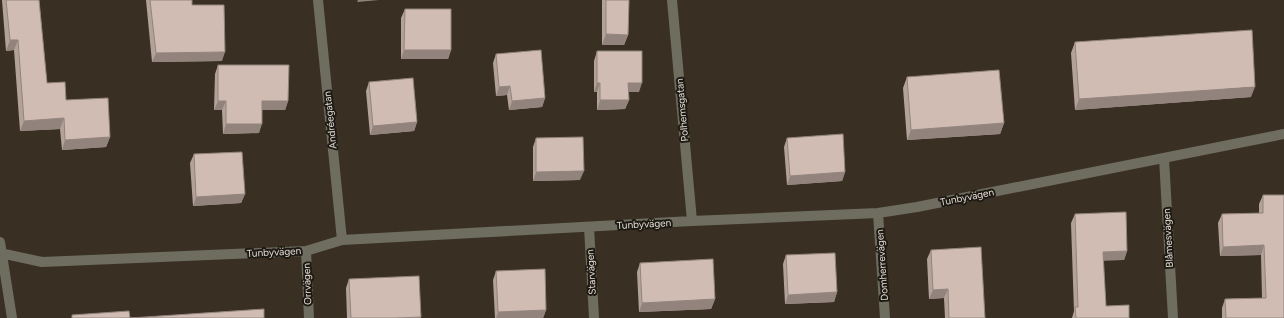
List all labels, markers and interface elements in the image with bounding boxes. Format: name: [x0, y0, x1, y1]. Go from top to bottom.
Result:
street label: Polhemsgatan: [673, 77, 691, 142]
street label: Andréegatan: [320, 90, 339, 149]
street label: Tunbyvägen: [939, 185, 995, 209]
street label: Blåmesvägen: [1160, 208, 1176, 268]
street label: Tunbyvägen: [616, 216, 672, 232]
street label: Domherrevägen: [873, 228, 891, 301]
street label: Tunbyvägen: [246, 244, 302, 260]
street label: Starvägen: [583, 248, 599, 295]
street label: Orrvägen: [300, 263, 314, 305]

